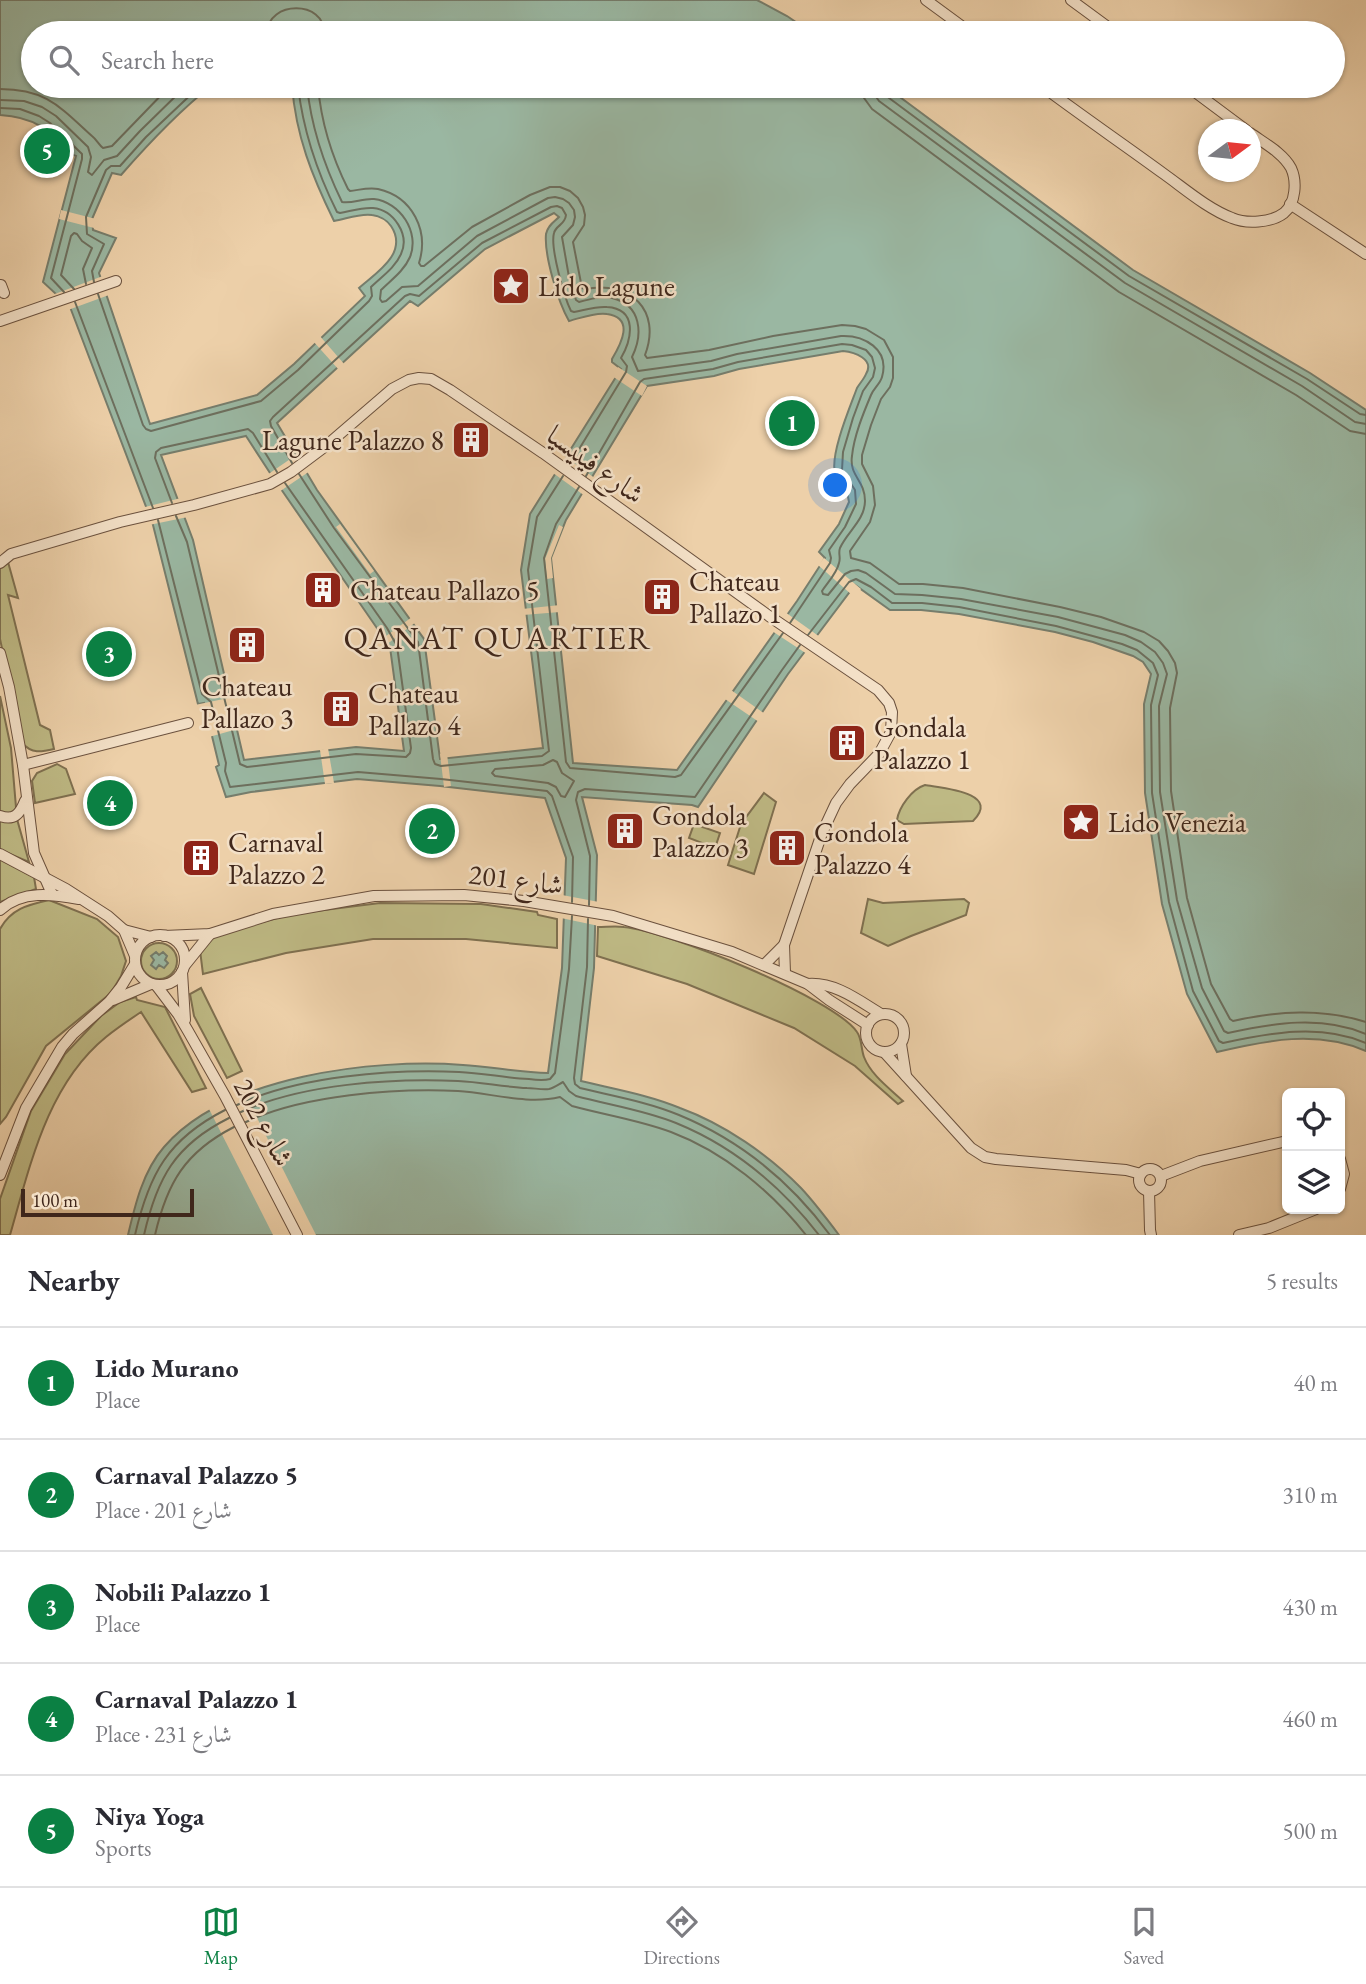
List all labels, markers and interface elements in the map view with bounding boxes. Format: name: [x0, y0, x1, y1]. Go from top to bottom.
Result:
search box: [21, 21, 1345, 98]
icon: search: [45, 41, 83, 79]
text: Search here: [101, 43, 214, 77]
north arrow: [1198, 119, 1261, 182]
pin: 5: [24, 125, 70, 177]
place icon: Lido Lagune: [490, 265, 532, 307]
place label: Lido Lagune: [538, 268, 675, 304]
pin: 1: [769, 397, 815, 449]
street label: شارع فينيسيا: [537, 416, 652, 516]
building icon: Lagune Palazzo 8: [450, 419, 492, 461]
place label: Lagune Palazzo 8: [262, 422, 444, 458]
your location: [818, 468, 852, 502]
place label: Chateau Pallazo 1: [689, 563, 782, 631]
building icon: Chateau Pallazo 5: [302, 569, 344, 611]
place label: Chateau Pallazo 5: [350, 572, 539, 608]
building icon: Chateau Pallazo 1: [641, 576, 683, 618]
district label: QANAT QUARTIER: [344, 617, 652, 659]
building icon: Chateau Pallazo 3: [226, 624, 268, 666]
pin: 3: [86, 628, 132, 680]
place label: Chateau Pallazo 3: [201, 668, 293, 736]
place label: Chateau Pallazo 4: [368, 675, 461, 743]
building icon: Chateau Pallazo 4: [320, 688, 362, 730]
place label: Gondala Palazzo 1: [874, 709, 971, 777]
building icon: Gondala Palazzo 1: [826, 722, 868, 764]
pin: 4: [87, 777, 133, 829]
place label: Gondola Palazzo 3: [652, 797, 749, 865]
place icon: Lido Venezia: [1060, 801, 1102, 843]
place label: Lido Venezia: [1108, 804, 1247, 840]
pin: 2: [409, 805, 455, 857]
building icon: Gondola Palazzo 3: [604, 810, 646, 852]
place label: Gondola Palazzo 4: [814, 814, 911, 882]
place label: Carnaval Palazzo 2: [228, 824, 325, 892]
building icon: Gondola Palazzo 4: [766, 827, 808, 869]
building icon: Carnaval Palazzo 2: [180, 837, 222, 879]
street label: شارع 201: [466, 855, 565, 909]
street label: شارع 202: [221, 1072, 302, 1175]
map controls: [1282, 1088, 1345, 1214]
button: locate: [1282, 1088, 1345, 1151]
button: layers: [1282, 1151, 1345, 1214]
scale bar: [21, 1186, 194, 1218]
text: 100 m: [32, 1188, 78, 1213]
text: Nearby: [28, 1261, 120, 1300]
text: 5 results: [1266, 1266, 1338, 1296]
text: Lido Murano: [95, 1351, 239, 1385]
text: 1: [45, 1368, 57, 1398]
text: 40 m: [1293, 1368, 1338, 1398]
text: Place: [95, 1385, 140, 1415]
text: Carnaval Palazzo 5: [95, 1458, 298, 1492]
text: 2: [45, 1480, 57, 1510]
text: 310 m: [1282, 1480, 1338, 1510]
text: Place · شارع 201: [95, 1495, 232, 1525]
text: Nobili Palazzo 1: [95, 1575, 271, 1609]
text: 3: [45, 1592, 57, 1622]
text: 430 m: [1282, 1592, 1338, 1622]
text: Place: [95, 1609, 140, 1639]
text: Carnaval Palazzo 1: [95, 1682, 298, 1716]
text: 4: [45, 1704, 57, 1734]
text: 460 m: [1282, 1704, 1338, 1734]
text: Place · شارع 231: [95, 1719, 232, 1749]
text: Niya Yoga: [95, 1799, 205, 1833]
text: 5: [45, 1816, 57, 1846]
text: 500 m: [1282, 1816, 1338, 1846]
text: Sports: [95, 1833, 151, 1863]
tab: Map: [202, 1903, 240, 1970]
tab: Directions: [643, 1903, 720, 1970]
tab: Saved: [1123, 1903, 1164, 1970]

